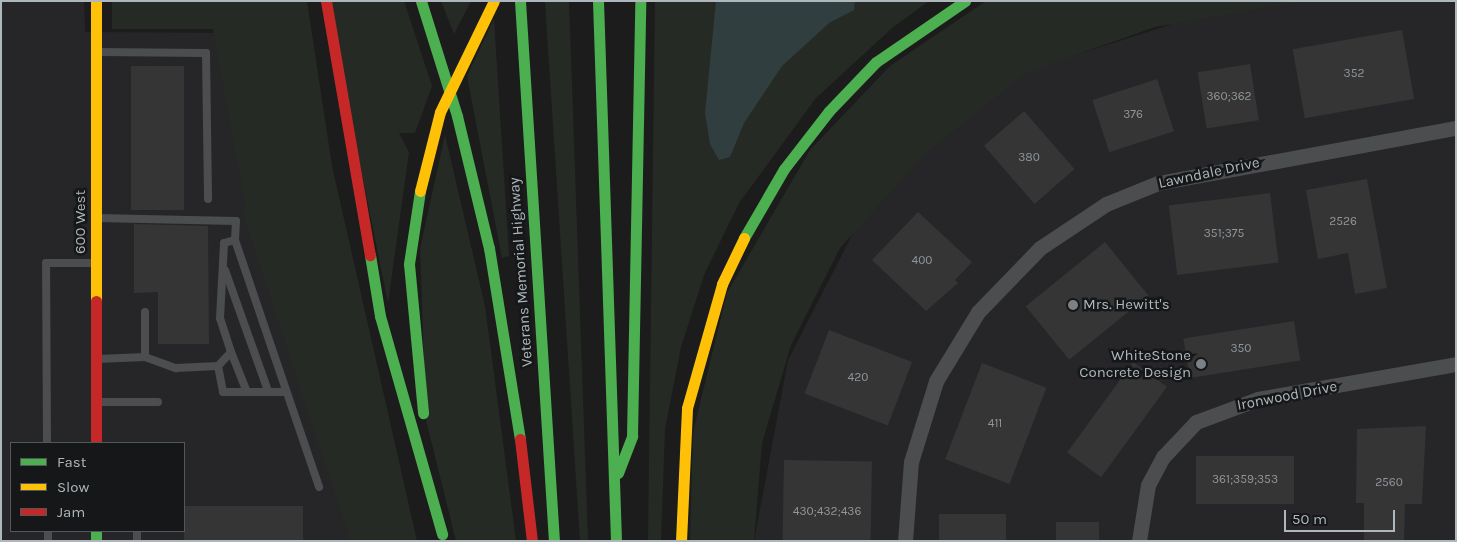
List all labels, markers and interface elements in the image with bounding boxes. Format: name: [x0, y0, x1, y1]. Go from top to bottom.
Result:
house number: 352: [1344, 67, 1364, 81]
house number: 360;362: [1206, 90, 1252, 104]
house number: 376: [1123, 108, 1143, 122]
house number: 380: [1018, 151, 1040, 165]
street label: Lawndale Drive: [1157, 154, 1261, 192]
street label: Veterans Memorial Highway: [505, 177, 537, 367]
street label: 600 West: [72, 190, 90, 254]
house number: 2526: [1329, 215, 1357, 229]
house number: 351;375: [1204, 227, 1244, 241]
house number: 400: [912, 254, 932, 268]
place label: Mrs. Hewitt's: [1083, 296, 1170, 314]
marker: Mrs. Hewitt's: [1067, 299, 1079, 311]
house number: 350: [1231, 342, 1251, 356]
place label: WhiteStone Concrete Design: [1079, 346, 1191, 381]
marker: WhiteStone Concrete Design: [1195, 358, 1207, 370]
house number: 420: [848, 371, 868, 385]
street label: Ironwood Drive: [1235, 377, 1339, 415]
house number: 411: [988, 417, 1002, 431]
legend: [10, 442, 185, 532]
text: Fast: [57, 453, 86, 471]
house number: 361;359;353: [1212, 473, 1278, 487]
house number: 2560: [1375, 476, 1403, 490]
text: Slow: [57, 478, 89, 496]
scale bar: [1287, 500, 1398, 532]
text: Jam: [57, 503, 85, 521]
house number: 430;432;436: [793, 505, 861, 519]
text: 50 m: [1292, 510, 1327, 528]

